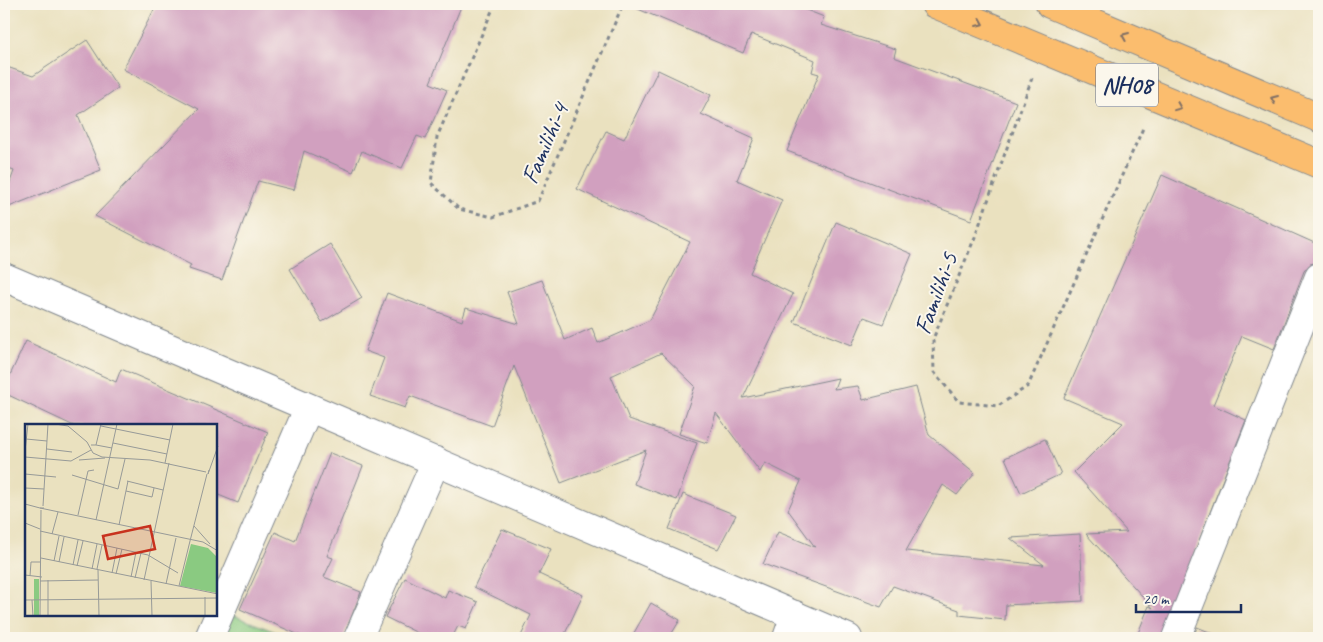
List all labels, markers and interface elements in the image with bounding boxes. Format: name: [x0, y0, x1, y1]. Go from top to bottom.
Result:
one-way arrow: [975, 17, 984, 27]
one-way arrow: [1121, 31, 1130, 42]
road number: NH08: [1096, 64, 1158, 106]
one-way arrow: [1270, 95, 1279, 106]
street label: Familihi-4: [514, 96, 577, 189]
one-way arrow: [1173, 101, 1182, 111]
street label: Familihi-5: [906, 247, 966, 339]
inset map: [25, 424, 218, 617]
scale bar: [1136, 582, 1240, 614]
text: 20 m: [1143, 590, 1170, 609]

